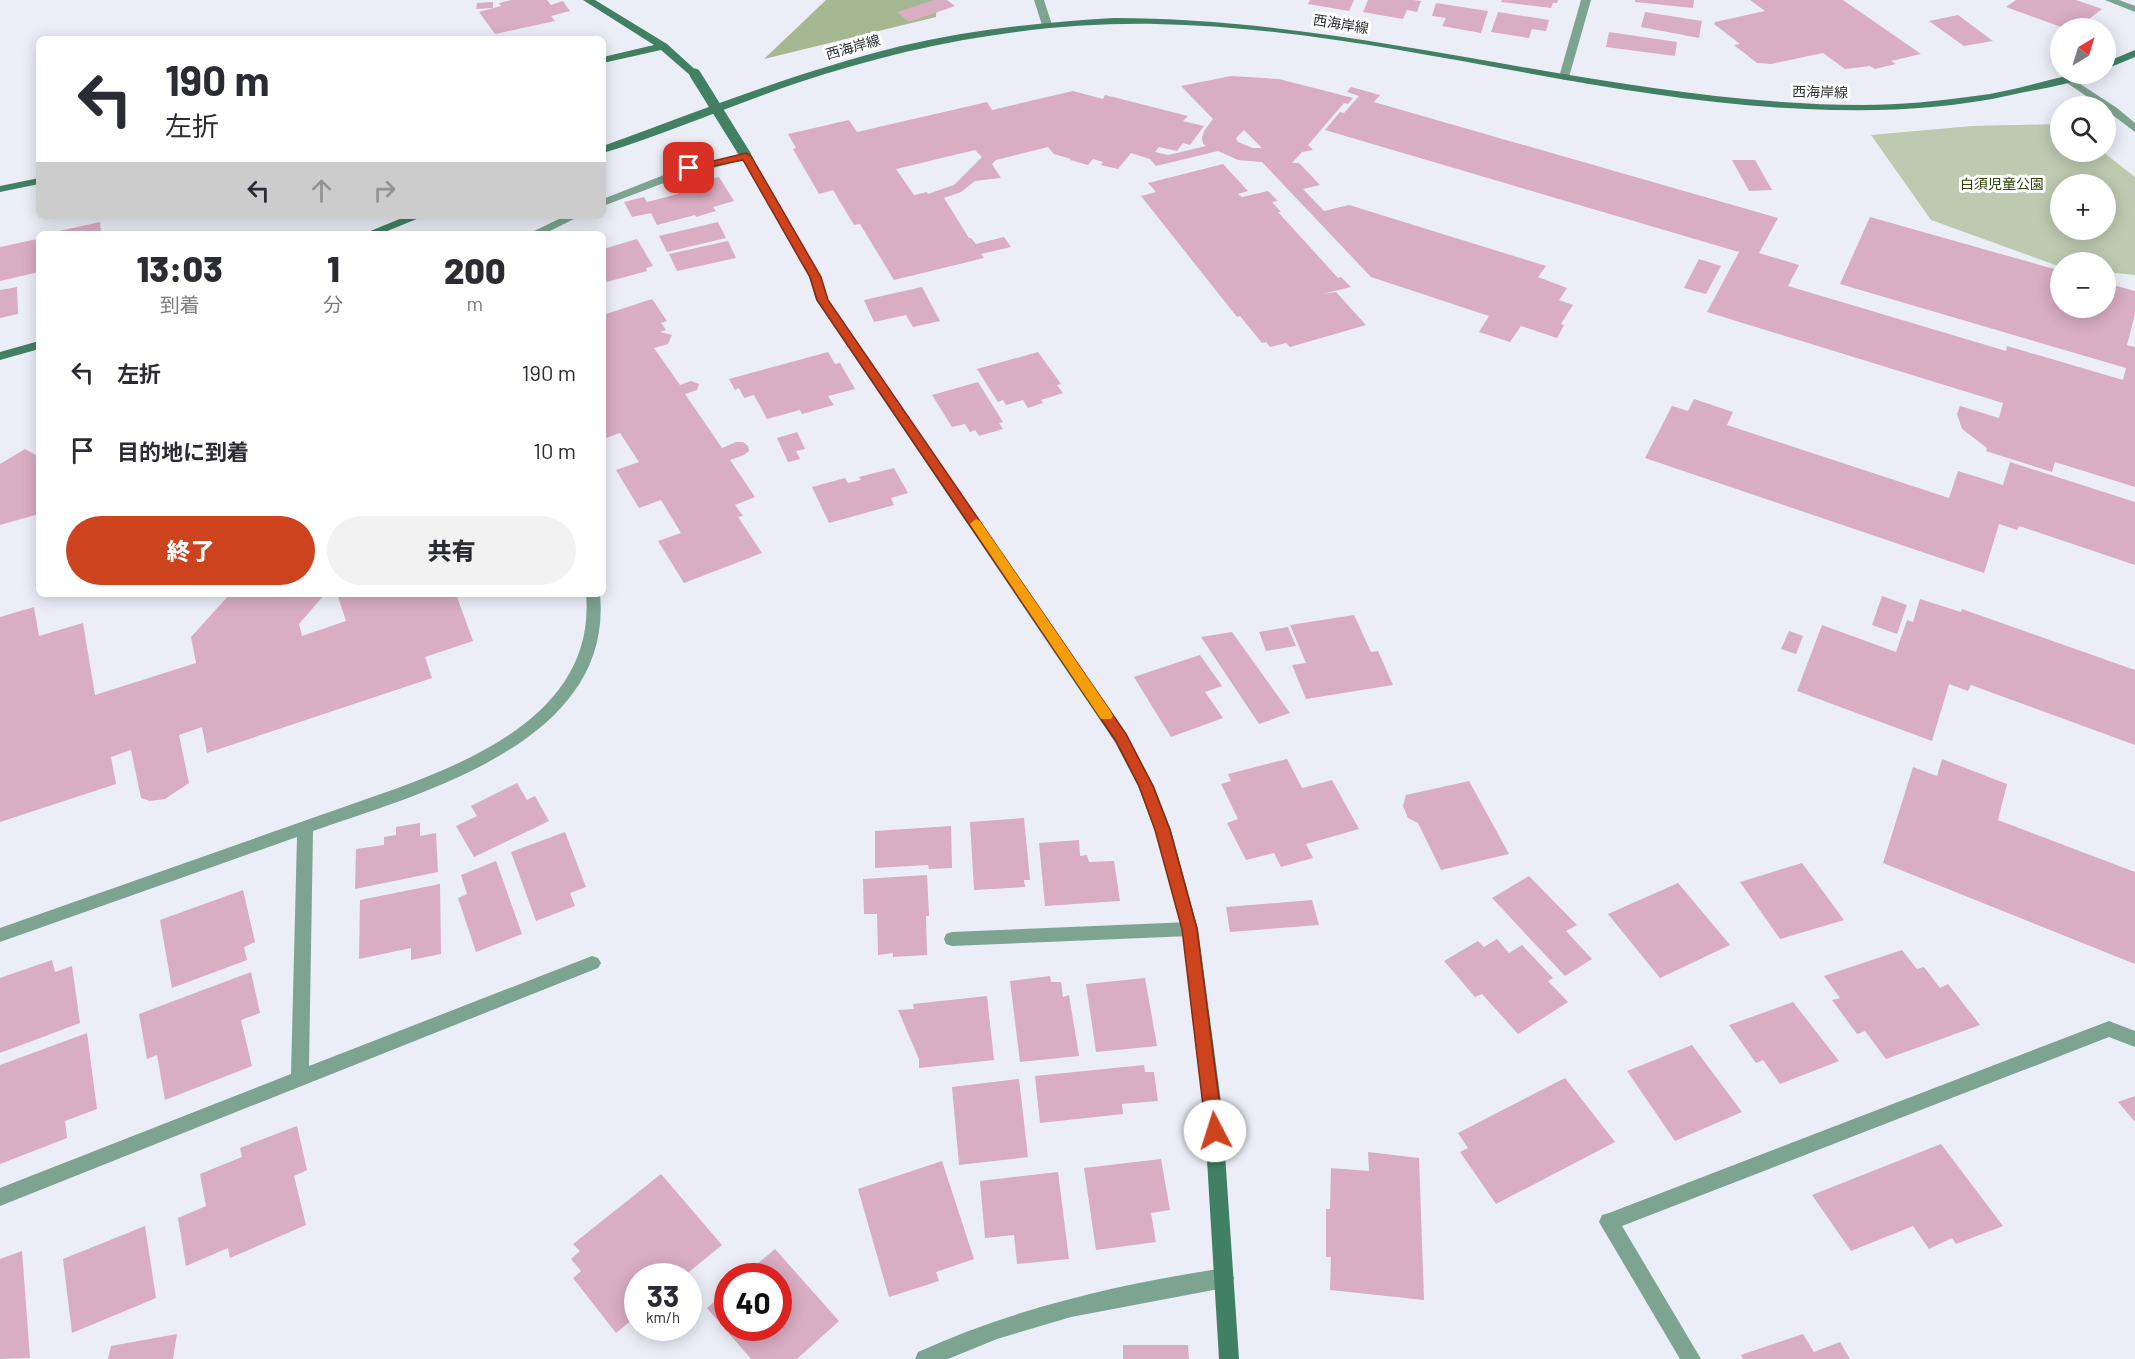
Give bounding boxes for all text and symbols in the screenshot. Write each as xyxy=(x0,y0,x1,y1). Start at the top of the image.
street label: 西海岸線 xyxy=(1312,11,1370,36)
north arrow xyxy=(2050,18,2116,84)
map controls xyxy=(2050,18,2116,318)
street label: 西海岸線 xyxy=(824,31,882,62)
text: 190 m xyxy=(165,54,270,104)
icon: left xyxy=(66,60,144,138)
street label: 西海岸線 xyxy=(1792,83,1848,100)
button: search xyxy=(2050,96,2116,162)
text: 左折 xyxy=(165,109,219,141)
pin xyxy=(663,142,714,193)
icon: arrive xyxy=(672,151,705,184)
icon: left xyxy=(242,174,275,207)
icon: ahead xyxy=(305,174,338,207)
icon: right xyxy=(368,174,401,207)
button: + xyxy=(2050,174,2116,240)
park label: 白須児童公園 xyxy=(1960,175,2044,192)
text: 13:03 xyxy=(137,246,223,289)
text: 1 xyxy=(327,246,340,289)
text: 200 xyxy=(444,248,505,291)
button: − xyxy=(2050,252,2116,318)
text: m xyxy=(466,291,483,315)
text: 到着 xyxy=(160,292,200,316)
text: 分 xyxy=(323,292,343,316)
icon: left xyxy=(66,356,99,389)
text: 190 m xyxy=(522,359,576,385)
text: 左折 xyxy=(117,360,161,386)
icon: arrive xyxy=(66,434,99,467)
text: 10 m xyxy=(533,437,576,463)
text: 目的地に到着 xyxy=(117,438,249,464)
button: 終了 xyxy=(66,516,315,585)
button: 共有 xyxy=(327,516,576,585)
position arrow xyxy=(1183,1099,1247,1163)
speed limit sign: 40 xyxy=(714,1263,792,1341)
text: 33 xyxy=(647,1277,679,1313)
text: km/h xyxy=(646,1308,680,1326)

